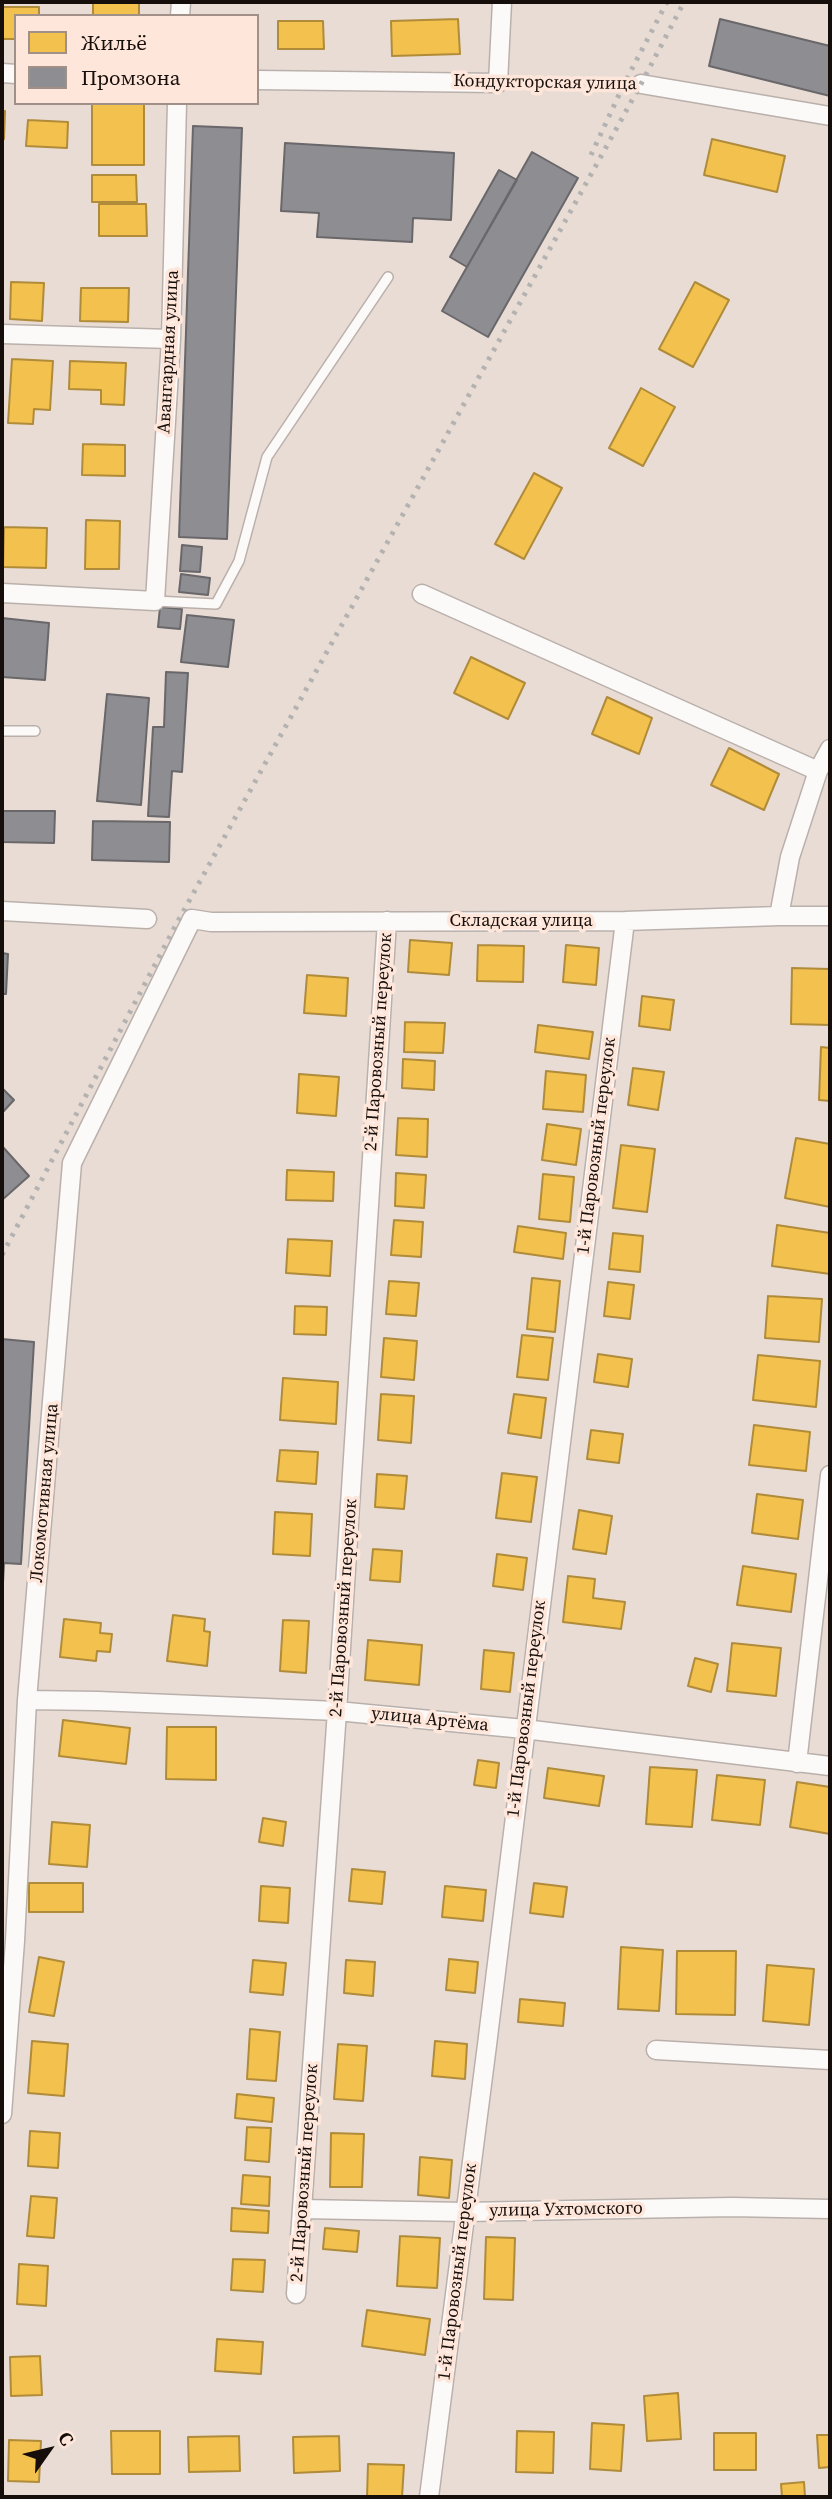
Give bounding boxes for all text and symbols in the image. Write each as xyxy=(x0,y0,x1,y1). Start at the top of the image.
legend xyxy=(14,14,259,105)
text: Жильё xyxy=(81,28,147,57)
text: Промзона xyxy=(81,63,181,92)
street label: Кондукторская улица xyxy=(453,71,637,95)
street label: Авангардная улица xyxy=(154,270,184,434)
street label: Складская улица xyxy=(449,910,593,932)
street label: 2-й Паровозный переулок xyxy=(361,932,397,1152)
street label: 1-й Паровозный переулок xyxy=(573,1036,621,1256)
street label: Локомотивная улица xyxy=(26,1402,64,1584)
street label: 2-й Паровозный переулок xyxy=(326,1498,362,1718)
street label: 1-й Паровозный переулок xyxy=(503,1599,551,1819)
street label: улица Артёма xyxy=(370,1703,490,1737)
street label: 2-й Паровозный переулок xyxy=(287,2063,323,2283)
street label: 1-й Паровозный переулок xyxy=(434,2162,482,2382)
street label: улица Ухтомского xyxy=(489,2198,643,2222)
north arrow xyxy=(14,2415,84,2485)
text: С xyxy=(52,2426,80,2450)

